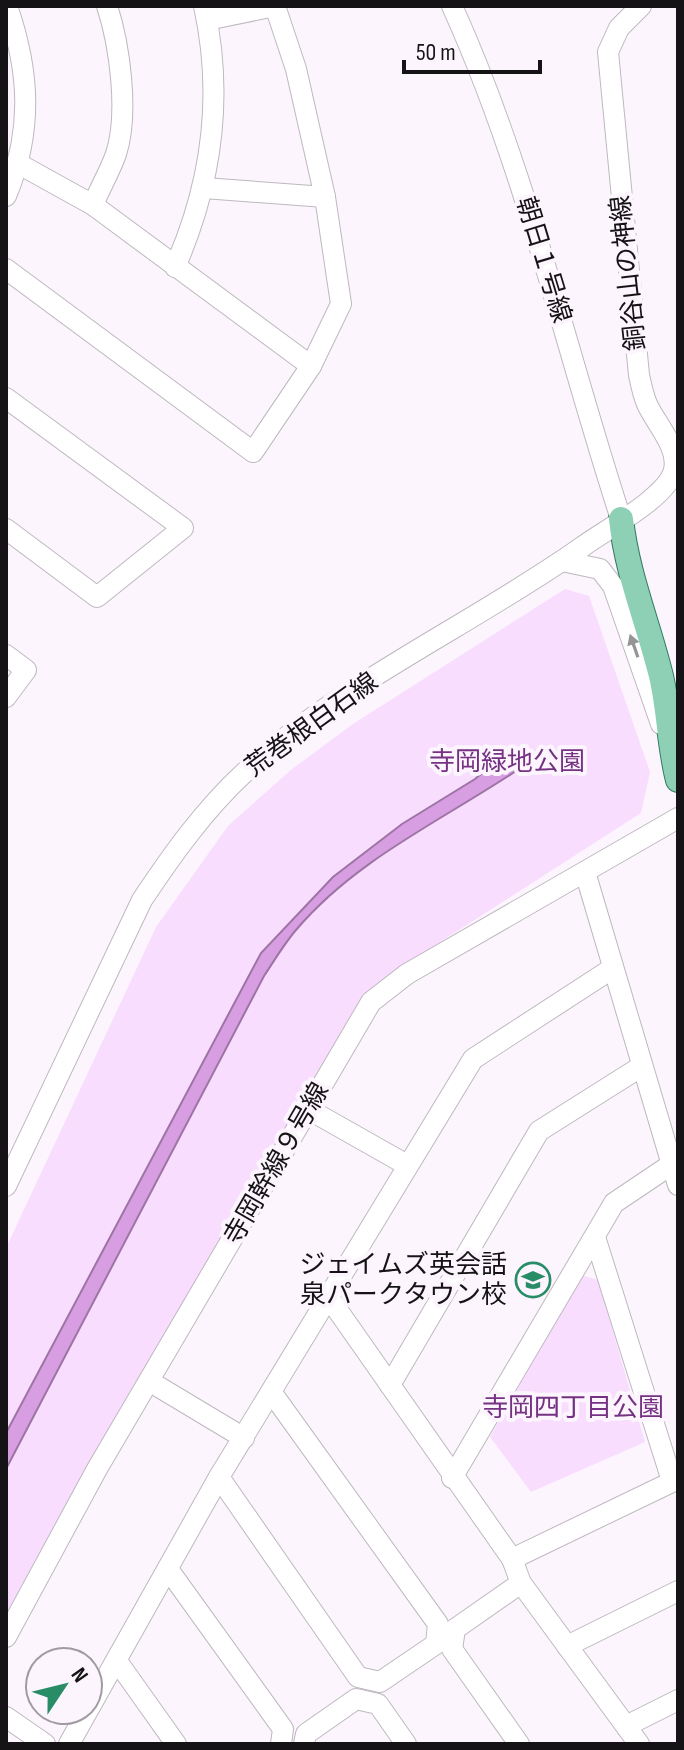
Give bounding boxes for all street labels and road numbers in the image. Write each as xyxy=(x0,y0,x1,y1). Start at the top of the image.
street label: 朝日１号線 xyxy=(509,193,577,327)
street label: 銅谷山の神線 xyxy=(605,194,653,352)
street label: 荒巻根白石線 xyxy=(240,667,384,783)
street label: 寺岡幹線９号線 xyxy=(218,1077,336,1251)

